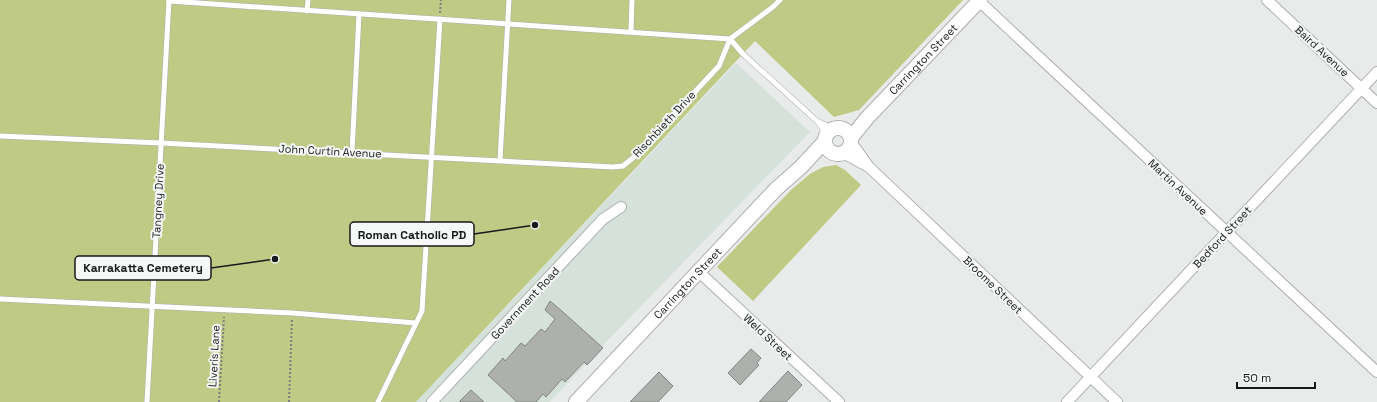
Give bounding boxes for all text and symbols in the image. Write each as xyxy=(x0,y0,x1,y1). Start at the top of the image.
street label: Carrington Street xyxy=(886,21,961,98)
street label: Baird Avenue xyxy=(1292,22,1352,80)
street label: Rischbieth Drive xyxy=(630,88,698,160)
street label: John Curtin Avenue xyxy=(278,141,382,161)
street label: Martin Avenue xyxy=(1145,156,1211,218)
street label: Tangney Drive xyxy=(149,163,167,239)
street label: Bedford Street xyxy=(1190,203,1254,271)
callout: Roman Catholic PD xyxy=(350,222,474,246)
text: Roman Catholic PD xyxy=(358,227,466,243)
street label: Carrington Street xyxy=(651,244,725,322)
street label: Broome Street xyxy=(960,253,1026,317)
callout: Karrakatta Cemetery xyxy=(75,256,211,280)
text: Karrakatta Cemetery xyxy=(83,260,203,276)
street label: Government Road xyxy=(488,264,562,342)
street label: Weld Street xyxy=(740,311,796,363)
street label: Liveris Lane xyxy=(205,325,223,387)
scale bar xyxy=(1237,364,1315,390)
text: 50 m xyxy=(1243,370,1271,386)

